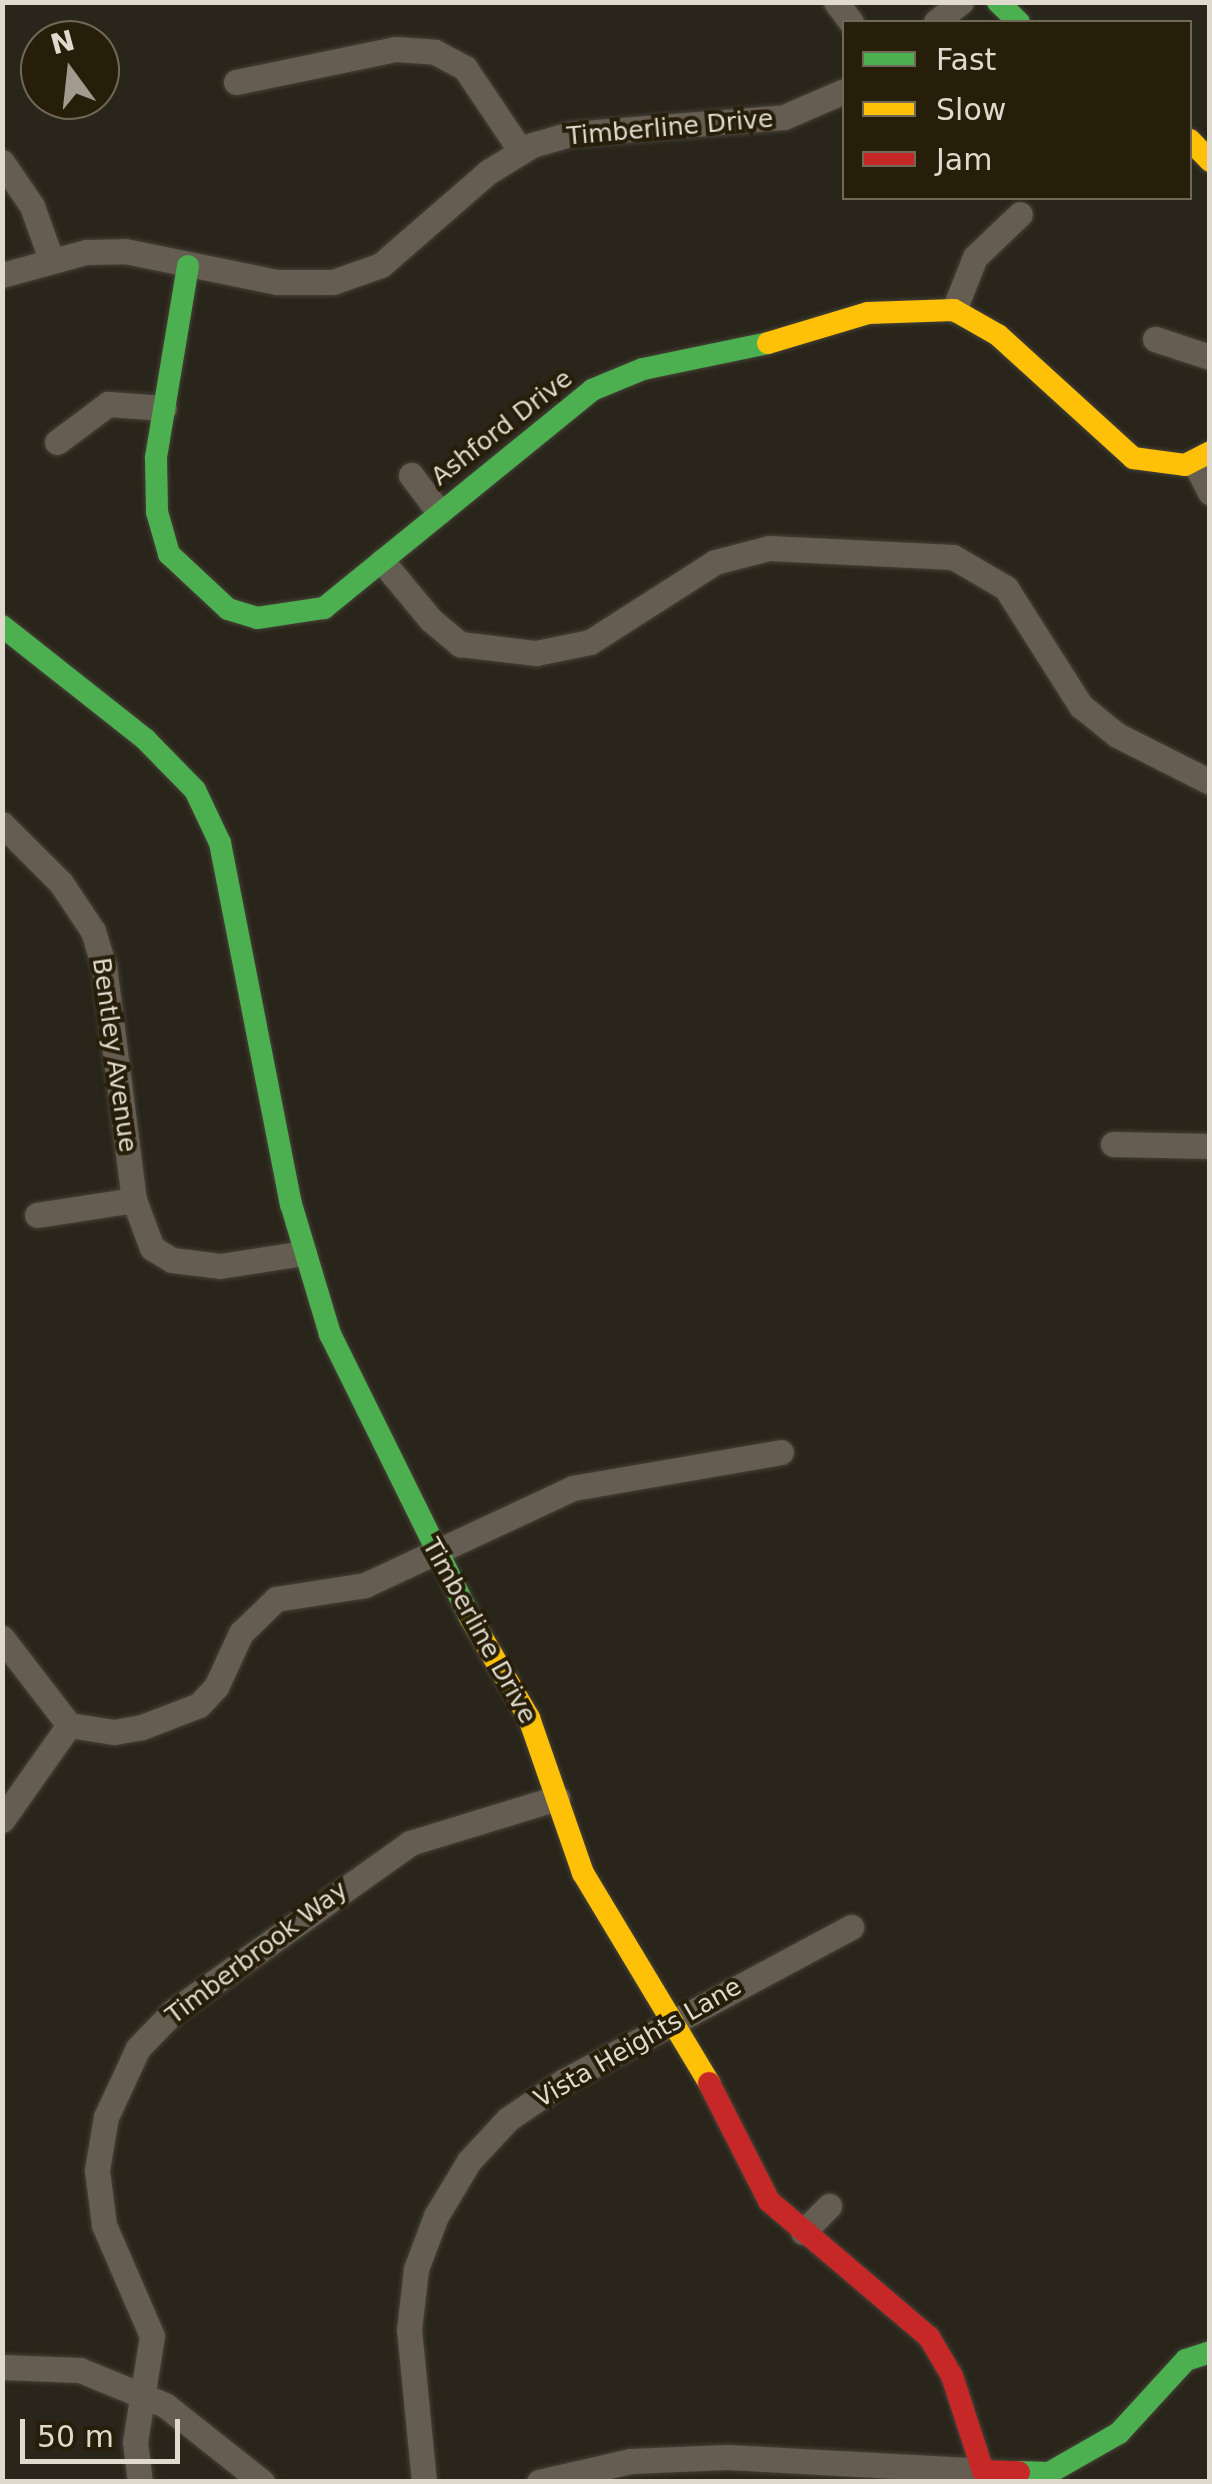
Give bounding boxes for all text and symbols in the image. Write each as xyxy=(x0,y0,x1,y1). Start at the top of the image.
north arrow xyxy=(20,20,120,120)
legend xyxy=(842,20,1192,200)
text: N xyxy=(47,24,78,61)
text: Fast xyxy=(936,42,996,77)
text: Slow xyxy=(936,92,1006,127)
street label: Timberline Drive xyxy=(566,104,774,152)
text: Jam xyxy=(936,142,992,177)
street label: Ashford Drive xyxy=(426,364,578,492)
street label: Bentley Avenue xyxy=(85,956,143,1154)
street label: Timberline Drive xyxy=(416,1533,542,1729)
street label: Timberbrook Way xyxy=(160,1875,354,2031)
street label: Vista Heights Lane xyxy=(529,1972,747,2114)
scale bar xyxy=(25,2399,185,2461)
text: 50 m xyxy=(37,2419,114,2454)

